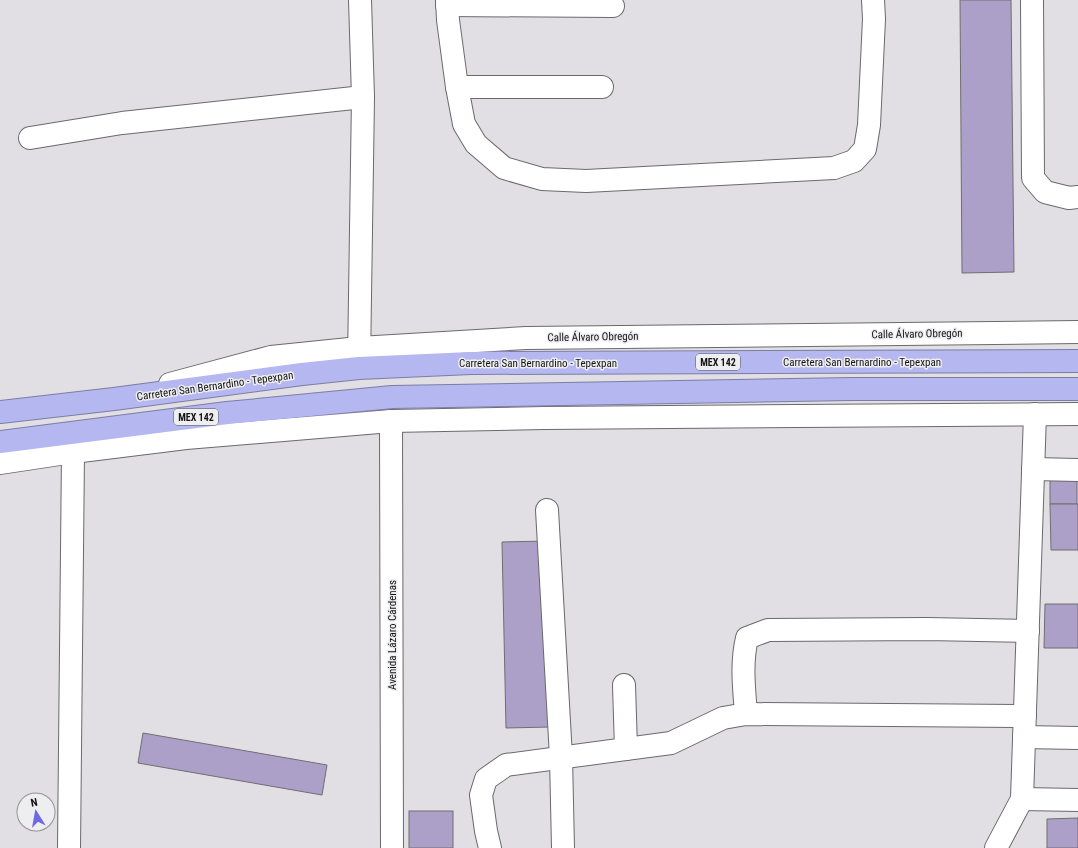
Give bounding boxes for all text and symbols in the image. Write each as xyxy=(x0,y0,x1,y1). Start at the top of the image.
street label: Calle Álvaro Obregón xyxy=(871,327,963,341)
street label: Calle Álvaro Obregón xyxy=(547,330,639,344)
road number: MEX 142 xyxy=(696,354,740,370)
street label: Carretera San Bernardino - Tepexpan xyxy=(783,356,941,369)
street label: Carretera San Bernardino - Tepexpan xyxy=(459,357,617,370)
street label: Carretera San Bernardino - Tepexpan xyxy=(136,369,294,403)
road number: MEX 142 xyxy=(174,409,218,425)
street label: Avenida Lázaro Cárdenas xyxy=(386,580,399,690)
north arrow xyxy=(16,792,56,832)
text: N xyxy=(30,796,39,810)

